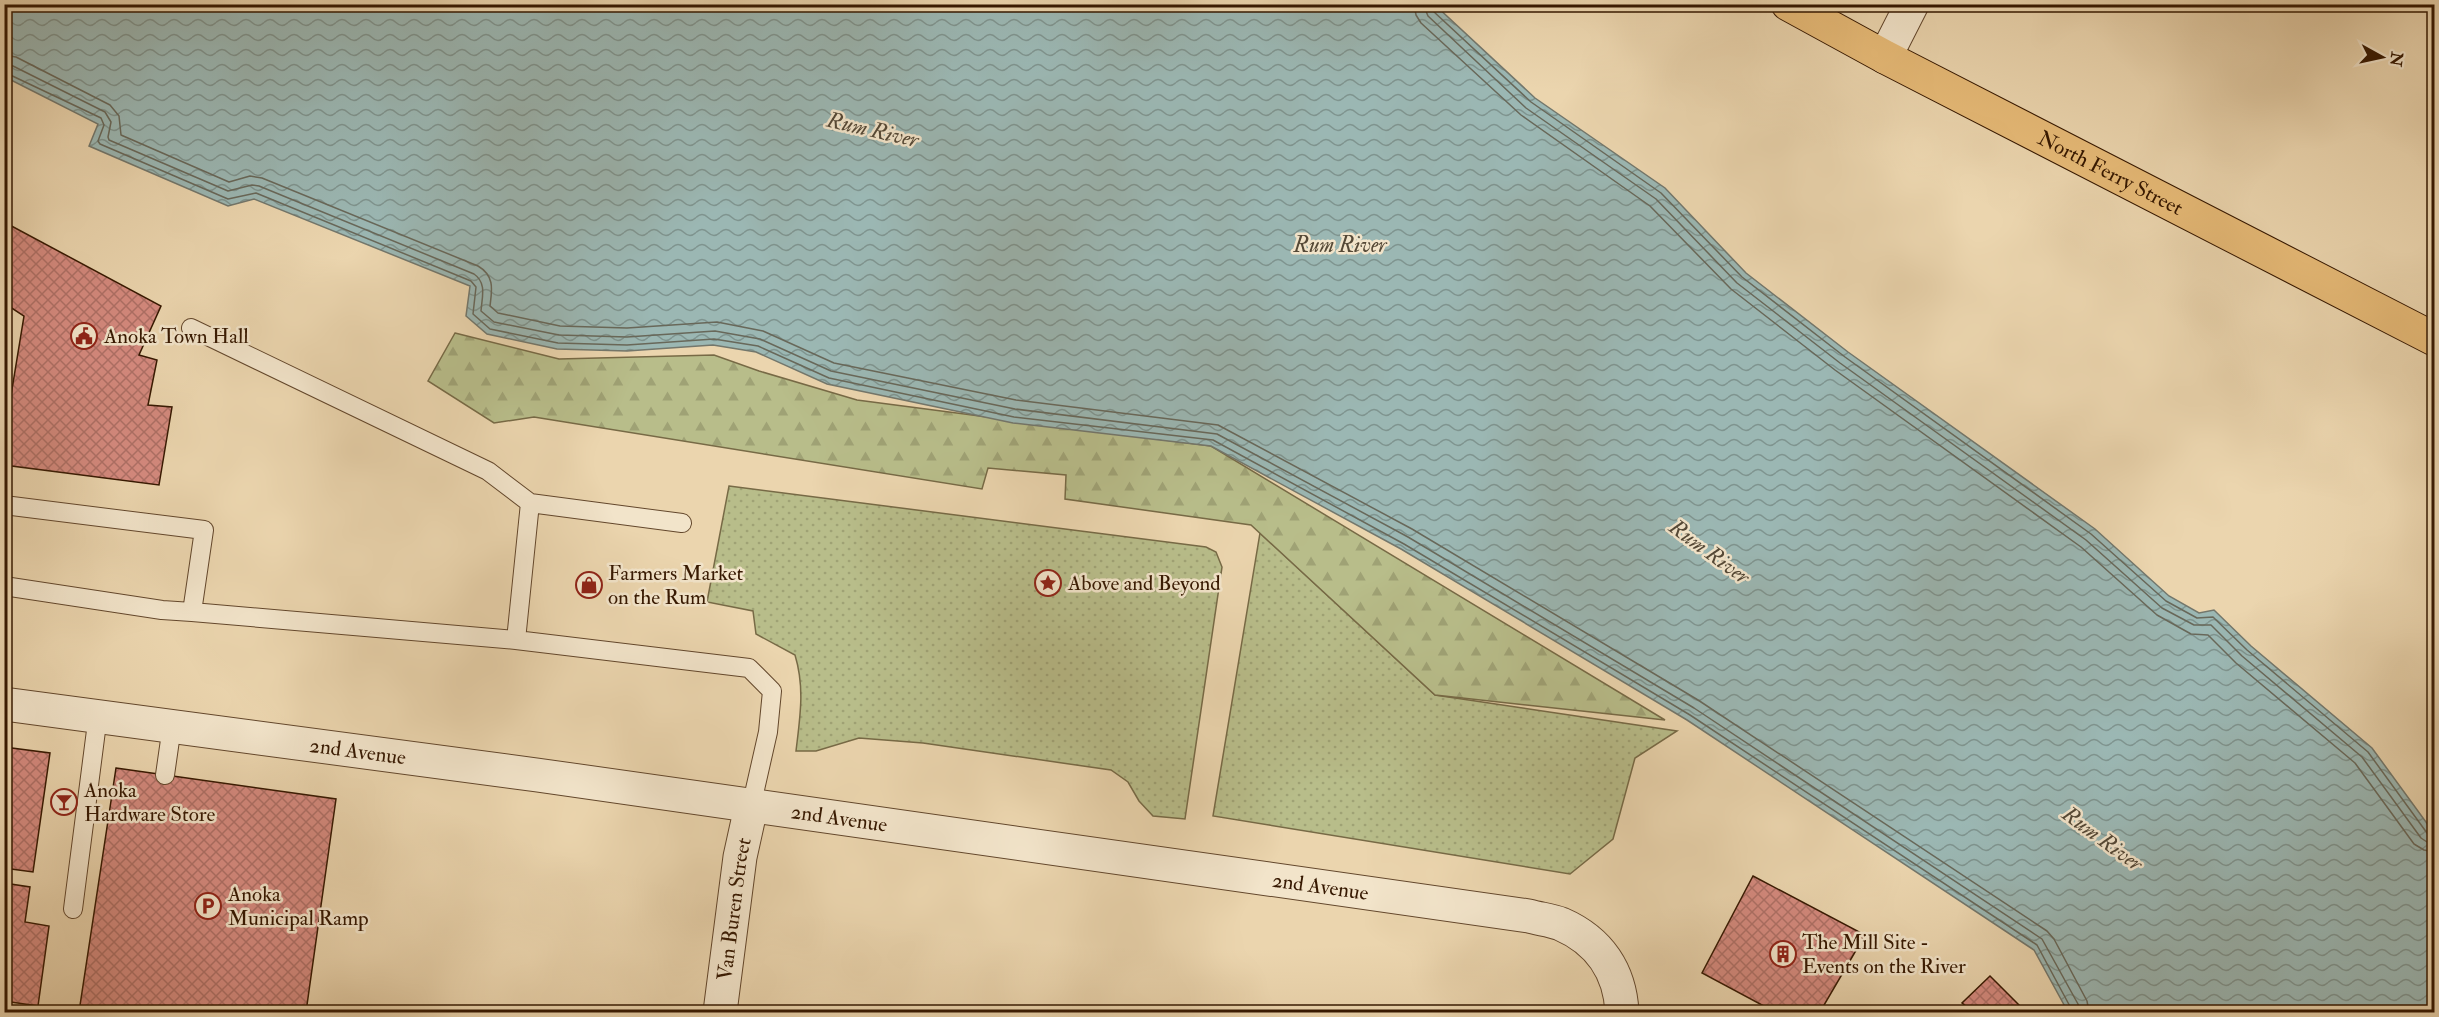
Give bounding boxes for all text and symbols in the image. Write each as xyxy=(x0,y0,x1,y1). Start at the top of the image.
north arrow xyxy=(2352,27,2412,87)
text: N xyxy=(2385,49,2407,68)
water label: Rum River xyxy=(823,106,923,154)
street label: North Ferry Street xyxy=(2033,125,2188,222)
water label: Rum River xyxy=(1292,231,1388,259)
public building icon: Anoka Town Hall xyxy=(69,321,99,351)
place label: Anoka Town Hall xyxy=(103,323,249,350)
water label: Rum River xyxy=(1663,513,1757,592)
place label: Farmers Market on the Rum xyxy=(608,560,744,611)
place icon: Above and Beyond xyxy=(1033,568,1063,598)
shop icon: Farmers Market on the Rum xyxy=(574,570,604,600)
place label: Above and Beyond xyxy=(1067,570,1221,597)
street label: 2nd Avenue xyxy=(308,732,408,771)
place label: Anoka Hardware Store xyxy=(83,777,216,828)
bar icon: Anoka Hardware Store xyxy=(49,787,79,817)
street label: 2nd Avenue xyxy=(789,798,889,839)
water label: Rum River xyxy=(2056,800,2150,879)
street label: Van Buren Street xyxy=(711,835,758,982)
street label: 2nd Avenue xyxy=(1270,867,1370,907)
place label: Anoka Municipal Ramp xyxy=(227,881,369,932)
parking icon: Anoka Municipal Ramp xyxy=(193,891,223,921)
place label: The Mill Site - Events on the River xyxy=(1802,929,1966,980)
building icon: The Mill Site - Events on the River xyxy=(1768,939,1798,969)

